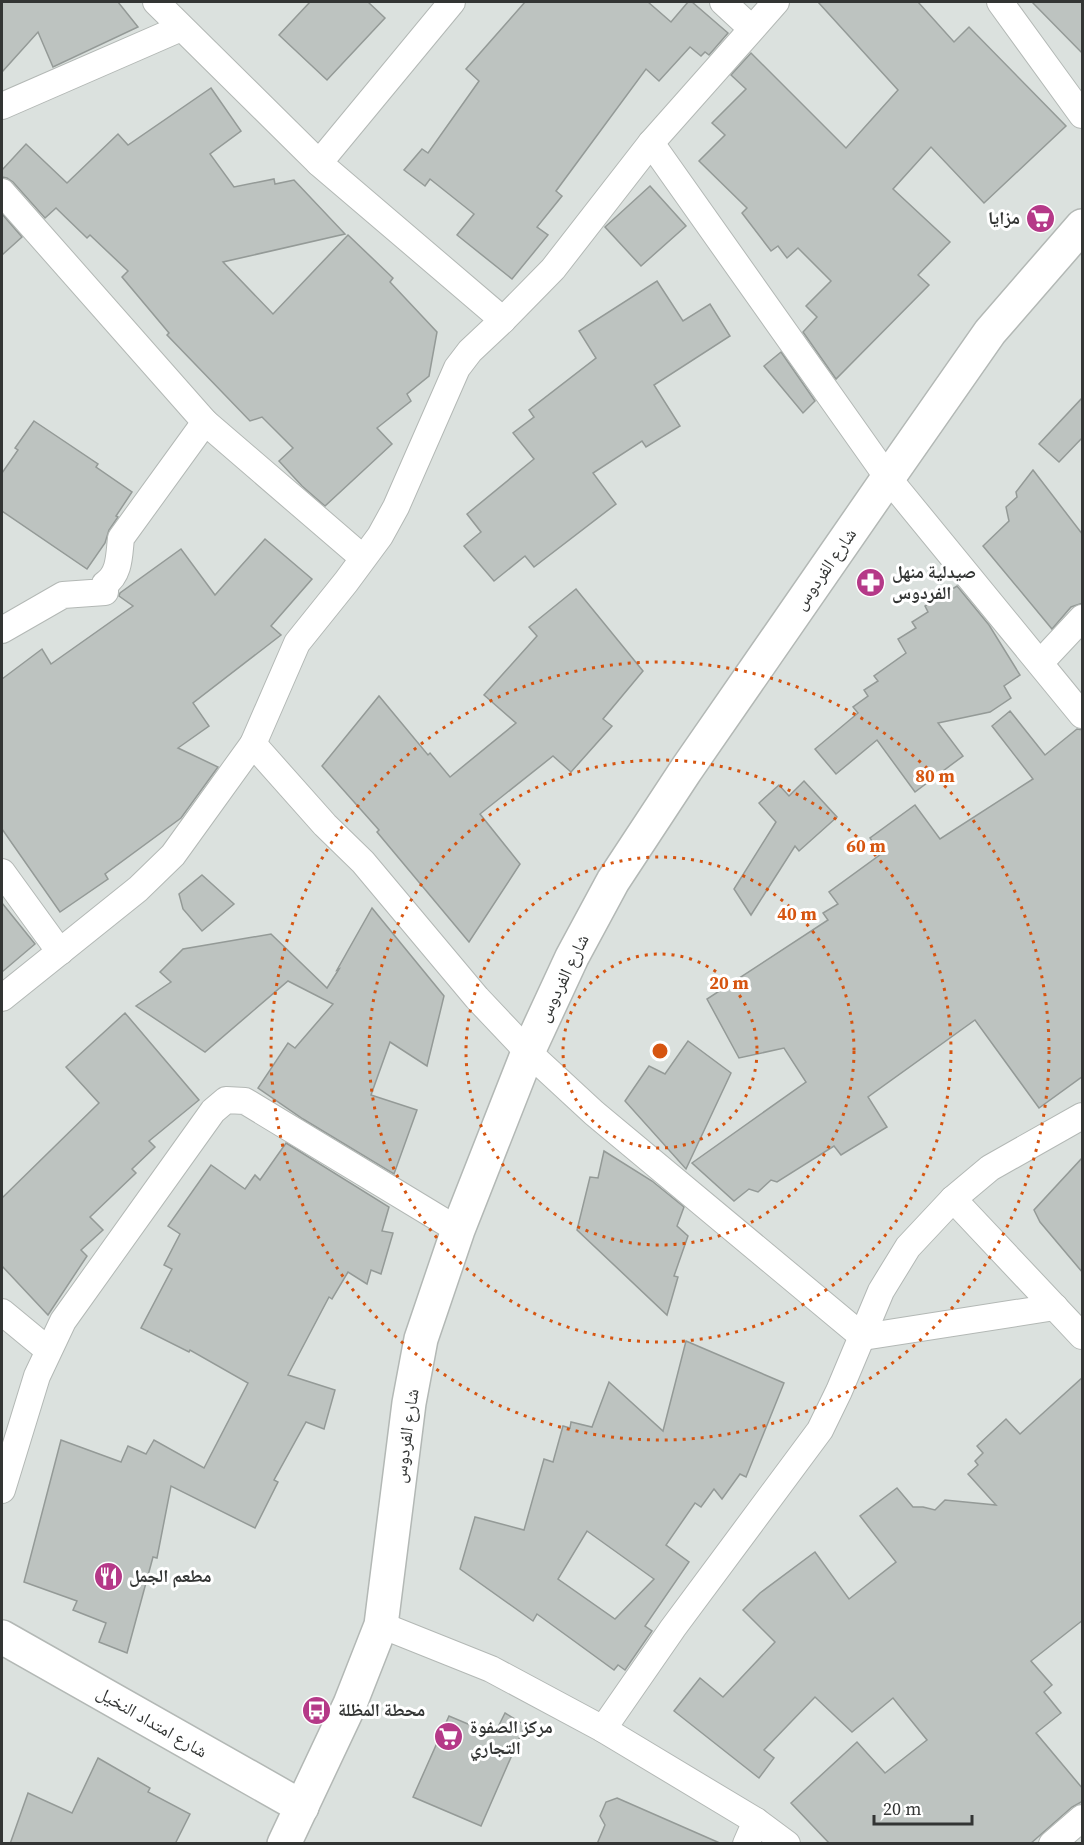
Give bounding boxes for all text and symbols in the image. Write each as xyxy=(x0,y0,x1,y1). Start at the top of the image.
supermarket icon: مزايا xyxy=(1025,202,1057,234)
place label: مزايا xyxy=(988,205,1020,230)
street label: شارع الفردوس xyxy=(787,523,862,615)
place label: صيدلية منهل الفردوس xyxy=(892,559,976,605)
pharmacy icon: صيدلية منهل الفردوس xyxy=(855,566,887,598)
text: 80 m xyxy=(915,763,955,788)
text: 60 m xyxy=(846,833,886,858)
text: 40 m xyxy=(777,901,817,926)
street label: شارع الفردوس xyxy=(531,930,595,1026)
text: 20 m xyxy=(709,970,749,995)
centre of rings xyxy=(650,1041,670,1061)
street label: شارع الفردوس xyxy=(387,1387,424,1485)
restaurant icon: مطعم الجمل xyxy=(92,1560,124,1592)
place label: مطعم الجمل xyxy=(129,1563,212,1588)
street label: شارع امتداد النخيل xyxy=(92,1680,212,1763)
bus stop icon: محطة المظلة xyxy=(301,1694,333,1726)
place label: محطة المظلة xyxy=(338,1697,425,1722)
place label: مركز الصفوة التجاري xyxy=(470,1714,553,1762)
supermarket icon: مركز الصفوة التجاري xyxy=(433,1721,465,1753)
scale bar xyxy=(874,1788,972,1826)
text: 20 m xyxy=(883,1796,921,1821)

